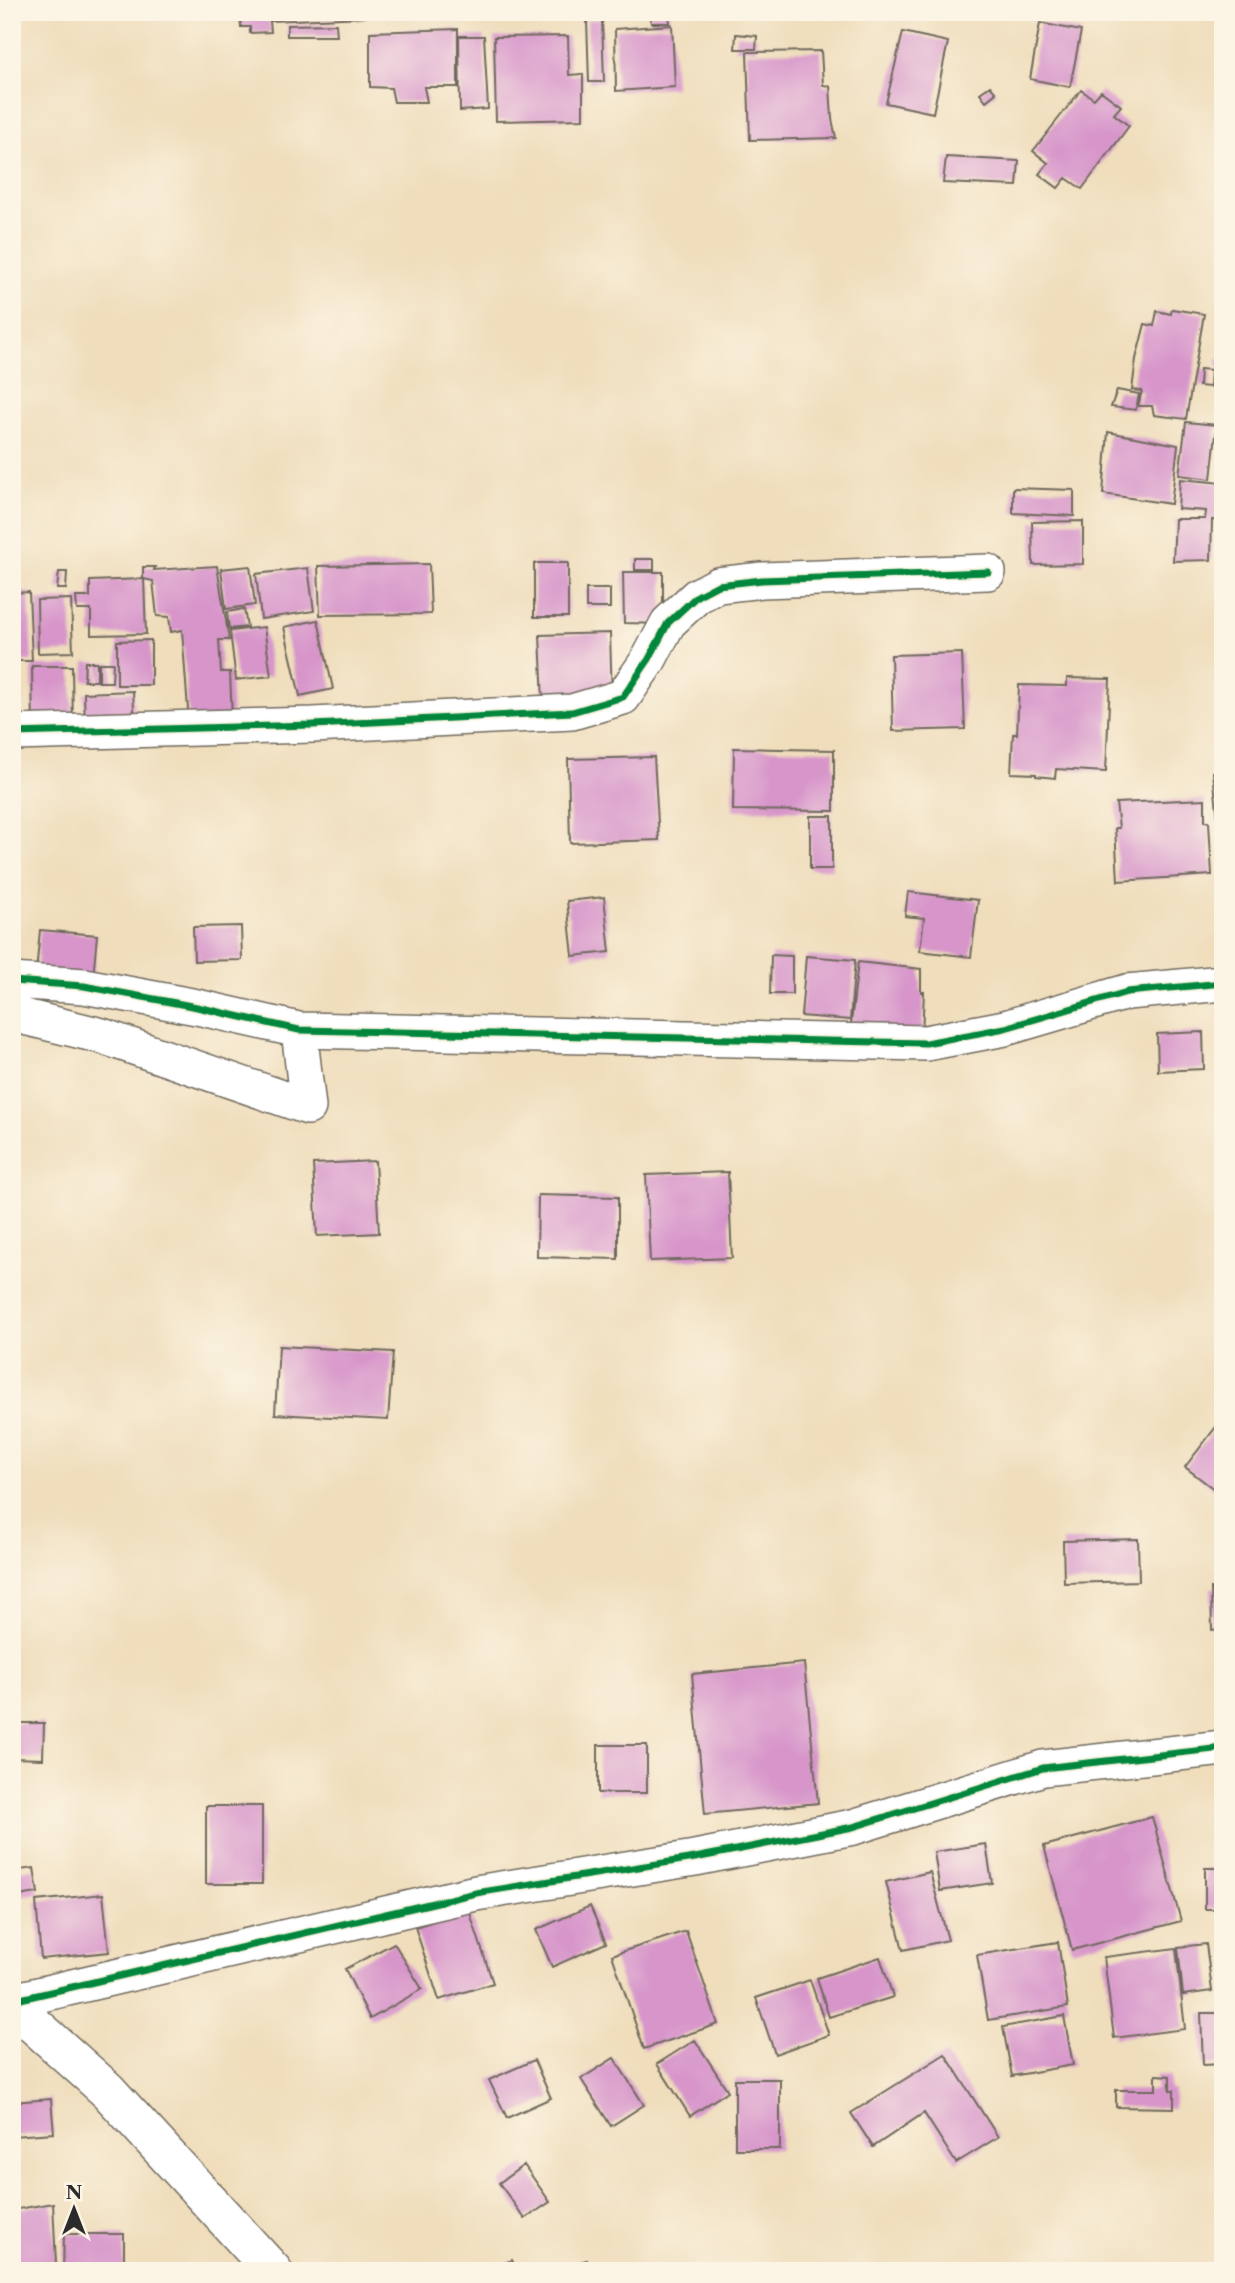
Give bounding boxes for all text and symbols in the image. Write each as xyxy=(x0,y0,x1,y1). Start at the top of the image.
north arrow xyxy=(38,2174,108,2244)
text: N xyxy=(66,2181,82,2204)

